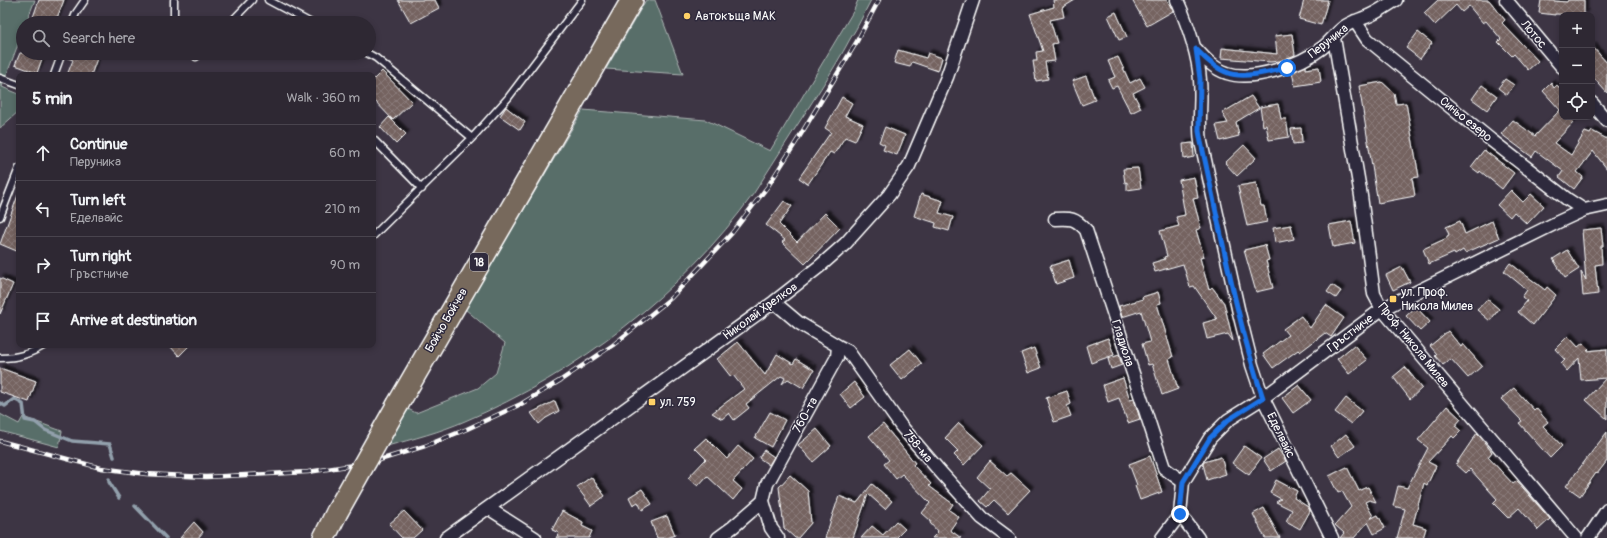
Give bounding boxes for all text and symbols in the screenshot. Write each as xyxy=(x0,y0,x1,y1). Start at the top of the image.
place label: Автокъща МАК xyxy=(695,9,776,24)
marker: Автокъща МАК xyxy=(682,11,692,21)
map controls xyxy=(1559,12,1595,120)
button: + xyxy=(1559,12,1595,48)
search box xyxy=(16,16,376,60)
street label: Лотос xyxy=(1517,16,1550,51)
street label: Перуника xyxy=(1305,21,1352,62)
icon: search xyxy=(30,27,52,49)
text: Search here xyxy=(62,29,135,48)
button: − xyxy=(1559,48,1595,84)
route start xyxy=(1278,59,1296,77)
button: locate xyxy=(1559,84,1595,120)
text: 5 min xyxy=(32,88,72,109)
text: Walk · 360 m xyxy=(286,90,360,106)
street label: Синьо езеро xyxy=(1436,94,1495,145)
text: Continue xyxy=(70,135,128,154)
icon: ahead xyxy=(32,142,54,164)
text: 60 m xyxy=(329,145,360,161)
text: Перуника xyxy=(70,154,121,170)
text: Turn left xyxy=(70,191,126,210)
icon: left xyxy=(32,198,54,220)
text: 210 m xyxy=(324,201,360,217)
text: Еделвайс xyxy=(70,210,123,226)
text: Turn right xyxy=(70,247,131,266)
road number: 18 xyxy=(470,253,488,271)
icon: right xyxy=(32,254,54,276)
text: 90 m xyxy=(330,257,360,273)
text: Гръстниче xyxy=(70,266,129,282)
street label: Николай Хрелков xyxy=(720,279,801,344)
street label: Бойчо Бойчев xyxy=(422,285,471,355)
place label: ул. Проф. Никола Милев xyxy=(1400,285,1473,314)
marker: ул. Проф. Никола Милев xyxy=(1388,294,1398,304)
street label: Проф. Никола Милев xyxy=(1375,300,1453,391)
icon: arrive xyxy=(32,310,54,332)
text: Arrive at destination xyxy=(70,311,197,330)
street label: Гръстниче xyxy=(1324,311,1376,356)
street label: Гладиола xyxy=(1108,318,1137,369)
place label: ул. 759 xyxy=(659,395,696,410)
street label: 760-та xyxy=(790,395,821,436)
marker: ул. 759 xyxy=(647,397,657,407)
street label: Еделвайс xyxy=(1263,410,1298,461)
street label: 758-ма xyxy=(900,427,936,466)
route end xyxy=(1171,505,1189,523)

